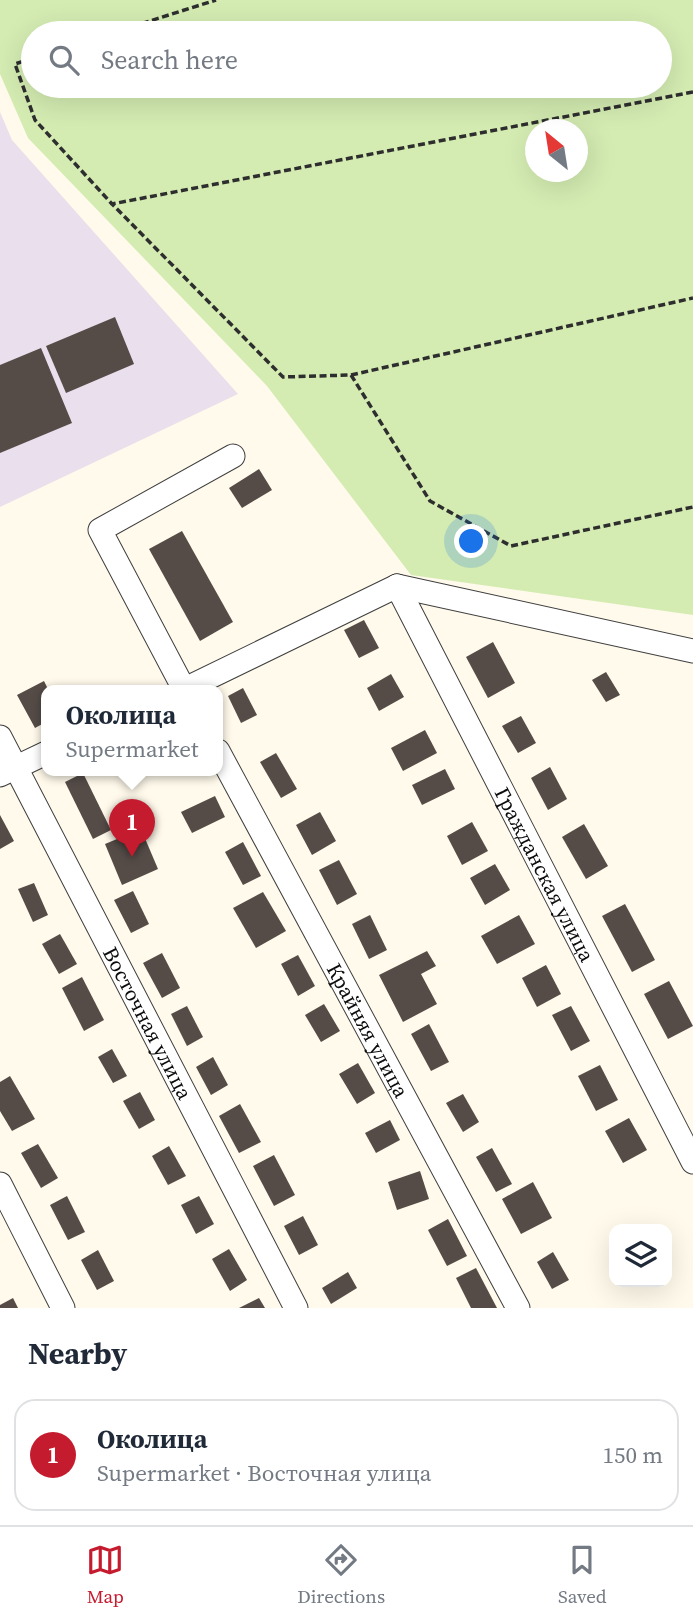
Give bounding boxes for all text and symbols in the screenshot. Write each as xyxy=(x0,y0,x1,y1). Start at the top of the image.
search box xyxy=(21,21,672,98)
icon: search xyxy=(45,41,83,79)
text: Search here xyxy=(101,42,238,78)
north arrow xyxy=(525,119,588,182)
your location xyxy=(454,524,488,558)
popup xyxy=(41,685,223,776)
text: Околица xyxy=(66,697,176,733)
text: Supermarket xyxy=(66,733,198,765)
street label: Гражданская улица xyxy=(488,782,602,967)
pin: 1 xyxy=(109,799,155,857)
street label: Восточная улица xyxy=(97,941,200,1105)
street label: Крайняя улица xyxy=(320,958,417,1103)
map controls xyxy=(609,1224,672,1287)
button: layers xyxy=(609,1224,672,1287)
text: Nearby xyxy=(28,1333,127,1374)
text: Околица xyxy=(97,1421,208,1457)
text: 1 xyxy=(47,1439,59,1471)
text: 150 m xyxy=(602,1439,663,1471)
text: Supermarket · Восточная улица xyxy=(97,1457,432,1489)
tab: Map xyxy=(86,1541,124,1609)
tab: Directions xyxy=(297,1541,385,1609)
tab: Saved xyxy=(558,1541,607,1609)

